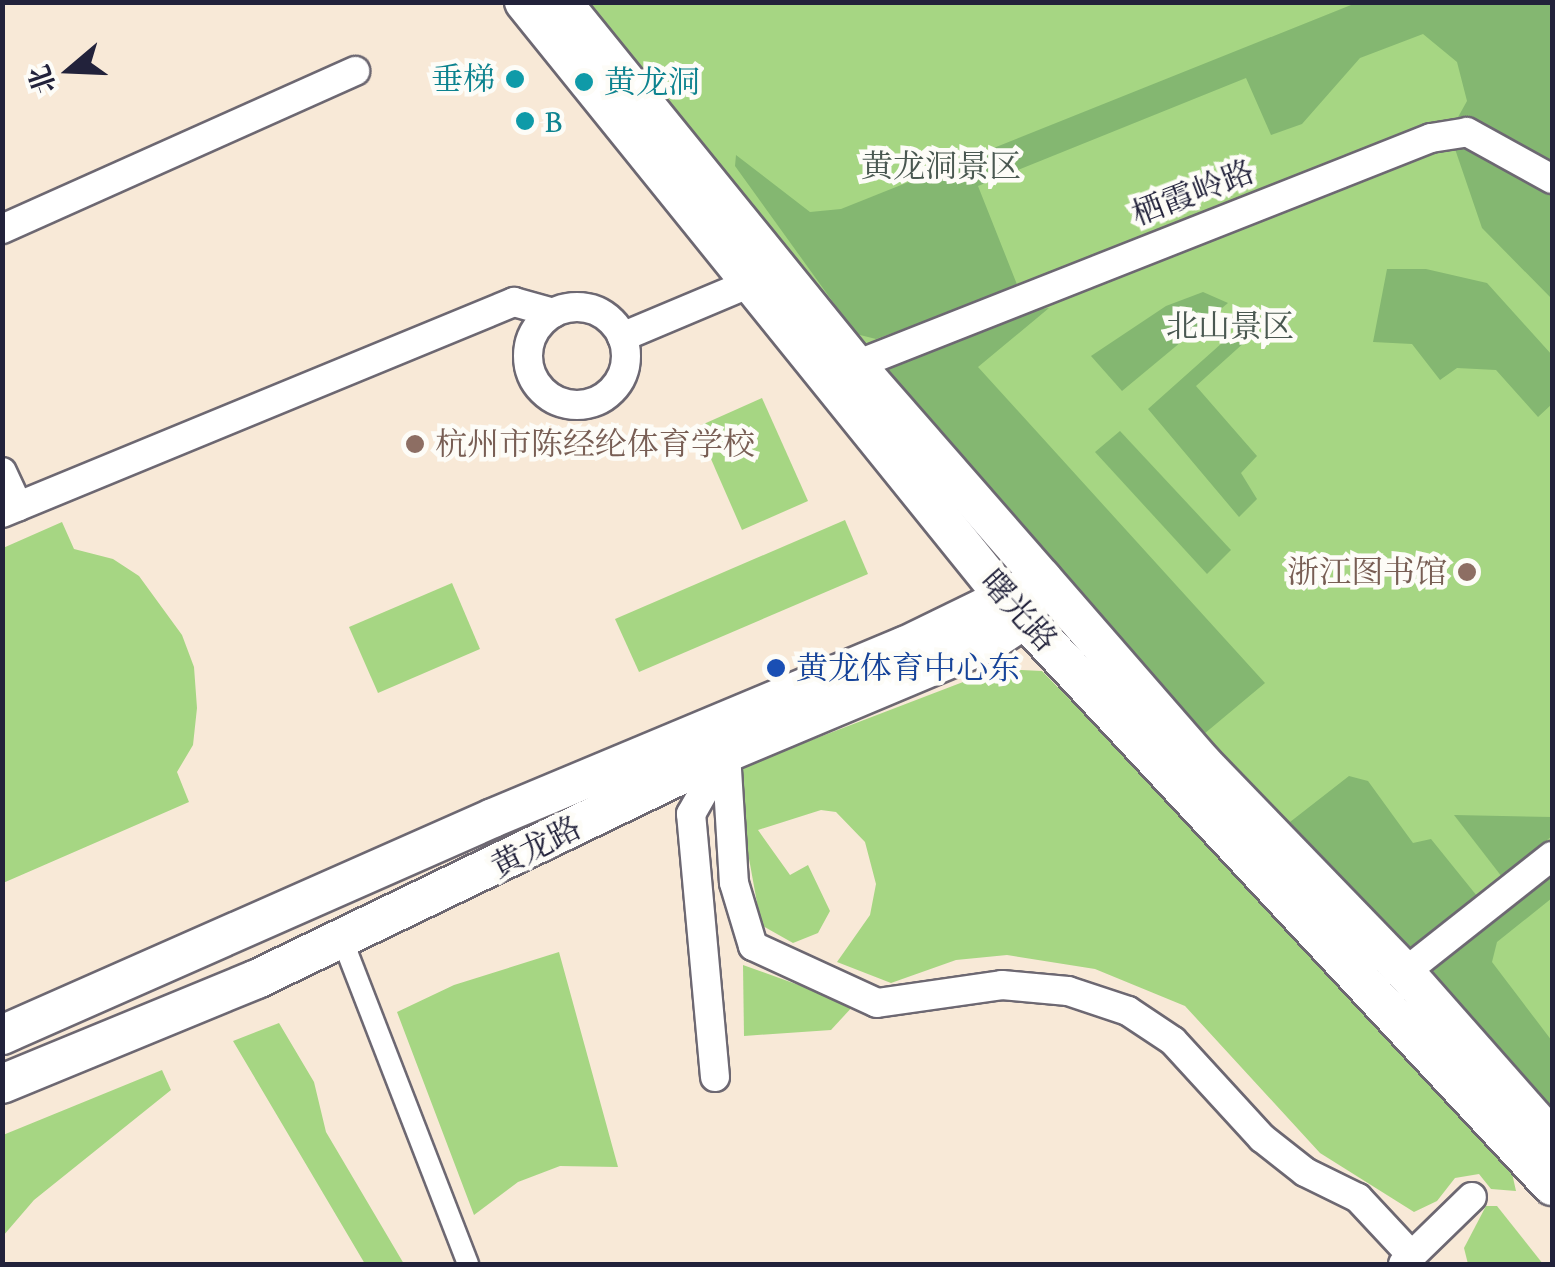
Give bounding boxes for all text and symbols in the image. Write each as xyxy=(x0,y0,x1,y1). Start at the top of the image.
north arrow xyxy=(20,20,120,120)
text: 北 xyxy=(17,60,65,100)
place label: 垂梯 xyxy=(431,60,495,98)
place label: 黄龙洞 xyxy=(604,63,700,101)
marker: 垂梯 xyxy=(504,68,526,90)
marker: 黄龙洞 xyxy=(573,71,595,93)
place label: B xyxy=(545,102,563,140)
marker: B xyxy=(514,110,536,132)
park label: 黄龙洞景区 xyxy=(861,147,1021,185)
street label: 栖霞岭路 xyxy=(1126,152,1260,234)
park label: 北山景区 xyxy=(1166,307,1294,345)
place label: 杭州市陈经纶体育学校 xyxy=(435,425,755,463)
marker: 杭州市陈经纶体育学校 xyxy=(404,433,426,455)
place label: 浙江图书馆 xyxy=(1287,553,1447,591)
marker: 浙江图书馆 xyxy=(1456,561,1478,583)
street label: 曙光路 xyxy=(973,562,1065,660)
place label: 黄龙体育中心东 xyxy=(796,649,1020,687)
marker: 黄龙体育中心东 xyxy=(765,657,787,679)
street label: 黄龙路 xyxy=(485,808,587,886)

